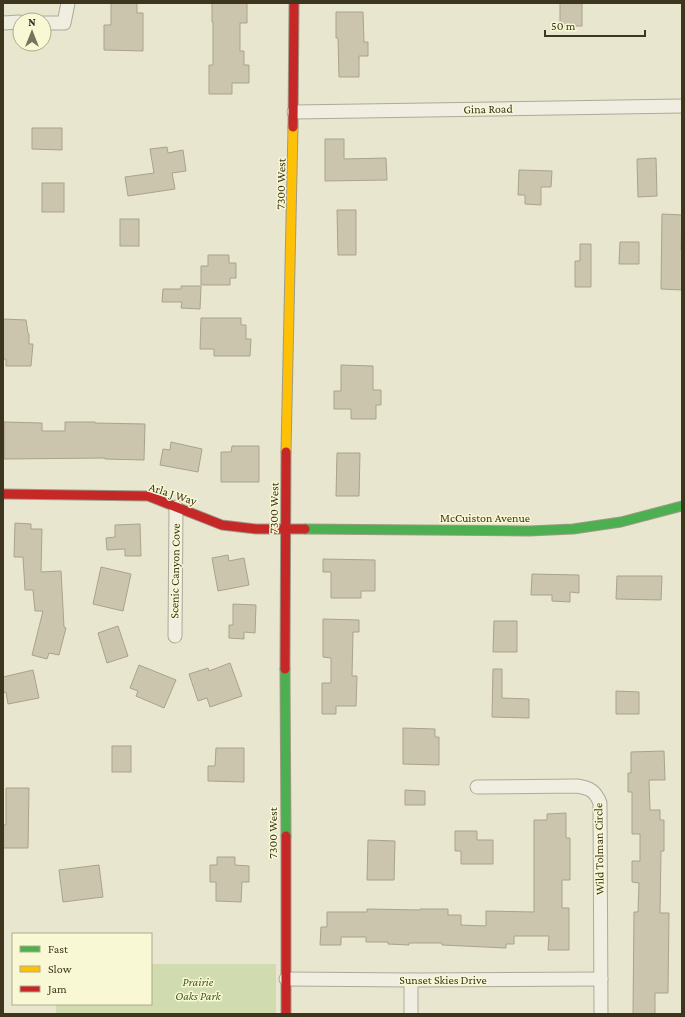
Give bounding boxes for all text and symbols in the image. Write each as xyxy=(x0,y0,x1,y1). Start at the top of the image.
north arrow xyxy=(12,12,52,52)
scale bar xyxy=(545,12,645,38)
text: N xyxy=(28,16,36,28)
text: 50 m xyxy=(551,19,576,33)
street label: Gina Road xyxy=(463,102,513,116)
street label: 7300 West xyxy=(274,157,288,210)
street label: Arla J Way xyxy=(147,480,199,508)
street label: 7300 West xyxy=(267,481,281,534)
street label: McCuiston Avenue xyxy=(440,511,530,525)
street label: Scenic Canyon Cove xyxy=(167,523,183,619)
street label: Wild Tolman Circle xyxy=(591,803,607,895)
street label: 7300 West xyxy=(266,806,280,859)
legend xyxy=(12,933,152,1005)
text: Fast xyxy=(48,942,69,956)
text: Slow xyxy=(48,962,72,976)
street label: Sunset Skies Drive xyxy=(399,973,487,987)
park label: Prairie Oaks Park xyxy=(175,975,222,1003)
text: Jam xyxy=(47,982,67,996)

